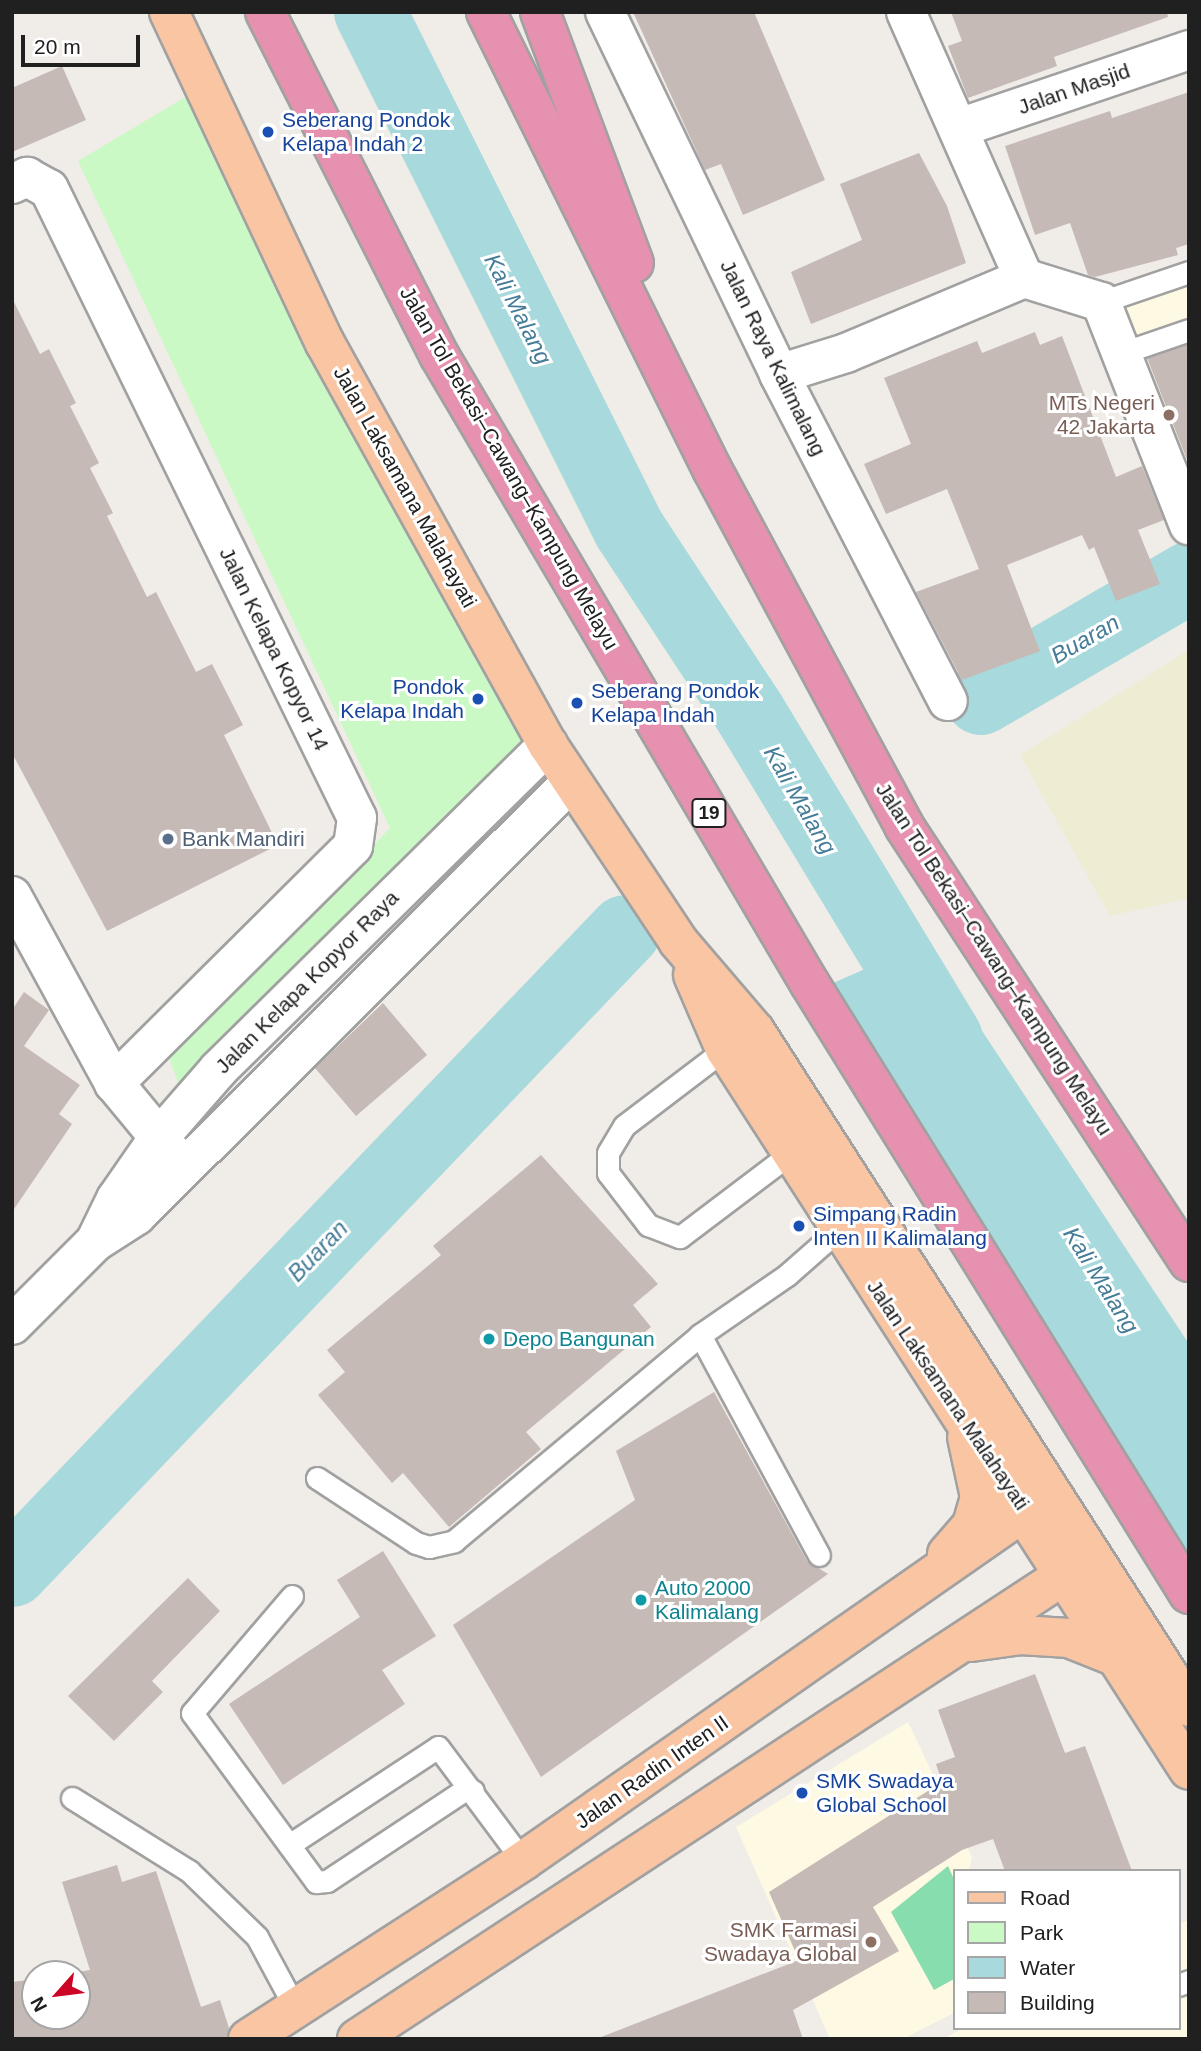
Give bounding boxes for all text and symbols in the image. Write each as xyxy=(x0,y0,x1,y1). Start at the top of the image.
scale bar xyxy=(24,21,144,65)
text: 20 m xyxy=(34,35,81,58)
street label: Jalan Masjid xyxy=(1015,58,1133,120)
place label: Seberang Pondok Kelapa Indah 2 xyxy=(282,107,450,157)
marker: Seberang Pondok Kelapa Indah 2 xyxy=(260,124,276,140)
water label: Kali Malang xyxy=(478,249,558,369)
street label: Jalan Raya Kalimalang xyxy=(715,256,831,460)
street label: Jalan Tol Bekasi–Cawang–Kampung Melayu xyxy=(394,282,624,654)
street label: Jalan Laksamana Malahayati xyxy=(328,362,482,612)
place label: MTs Negeri 42 Jakarta xyxy=(1049,390,1155,440)
marker: MTs Negeri 42 Jakarta xyxy=(1161,407,1177,423)
street label: Jalan Kelapa Kopyor 14 xyxy=(214,543,334,755)
water label: Buaran xyxy=(1046,609,1124,669)
place label: Pondok Kelapa Indah xyxy=(340,674,464,724)
place label: Seberang Pondok Kelapa Indah xyxy=(591,678,759,728)
marker: Pondok Kelapa Indah xyxy=(470,691,486,707)
marker: Seberang Pondok Kelapa Indah xyxy=(569,695,585,711)
water label: Kali Malang xyxy=(758,741,842,859)
street label: Jalan Tol Bekasi–Cawang–Kampung Melayu xyxy=(870,778,1118,1140)
road number: 19 xyxy=(690,798,728,828)
place label: Bank Mandiri xyxy=(182,826,305,852)
marker: Bank Mandiri xyxy=(160,831,176,847)
street label: Jalan Kelapa Kopyor Raya xyxy=(210,885,404,1079)
place label: Simpang Radin Inten II Kalimalang xyxy=(813,1201,987,1251)
water label: Buaran xyxy=(282,1215,354,1287)
marker: Simpang Radin Inten II Kalimalang xyxy=(791,1218,807,1234)
water label: Kali Malang xyxy=(1057,1222,1145,1338)
street label: Jalan Laksamana Malahayati xyxy=(862,1275,1034,1515)
place label: Depo Bangunan xyxy=(503,1326,655,1352)
marker: Depo Bangunan xyxy=(481,1331,497,1347)
place label: Auto 2000 Kalimalang xyxy=(655,1575,759,1625)
marker: Auto 2000 Kalimalang xyxy=(633,1592,649,1608)
street label: Jalan Radin Inten II xyxy=(571,1710,733,1834)
place label: SMK Swadaya Global School xyxy=(816,1768,954,1818)
marker: SMK Swadaya Global School xyxy=(794,1785,810,1801)
legend xyxy=(953,1869,1180,2030)
text: Road xyxy=(1020,1886,1070,1909)
place label: SMK Farmasi Swadaya Global xyxy=(704,1917,857,1967)
text: Park xyxy=(1020,1921,1063,1944)
marker: SMK Farmasi Swadaya Global xyxy=(863,1934,879,1950)
text: Water xyxy=(1020,1956,1075,1979)
north arrow xyxy=(21,1960,91,2030)
text: Building xyxy=(1020,1991,1095,2014)
text: N xyxy=(26,1993,51,2015)

